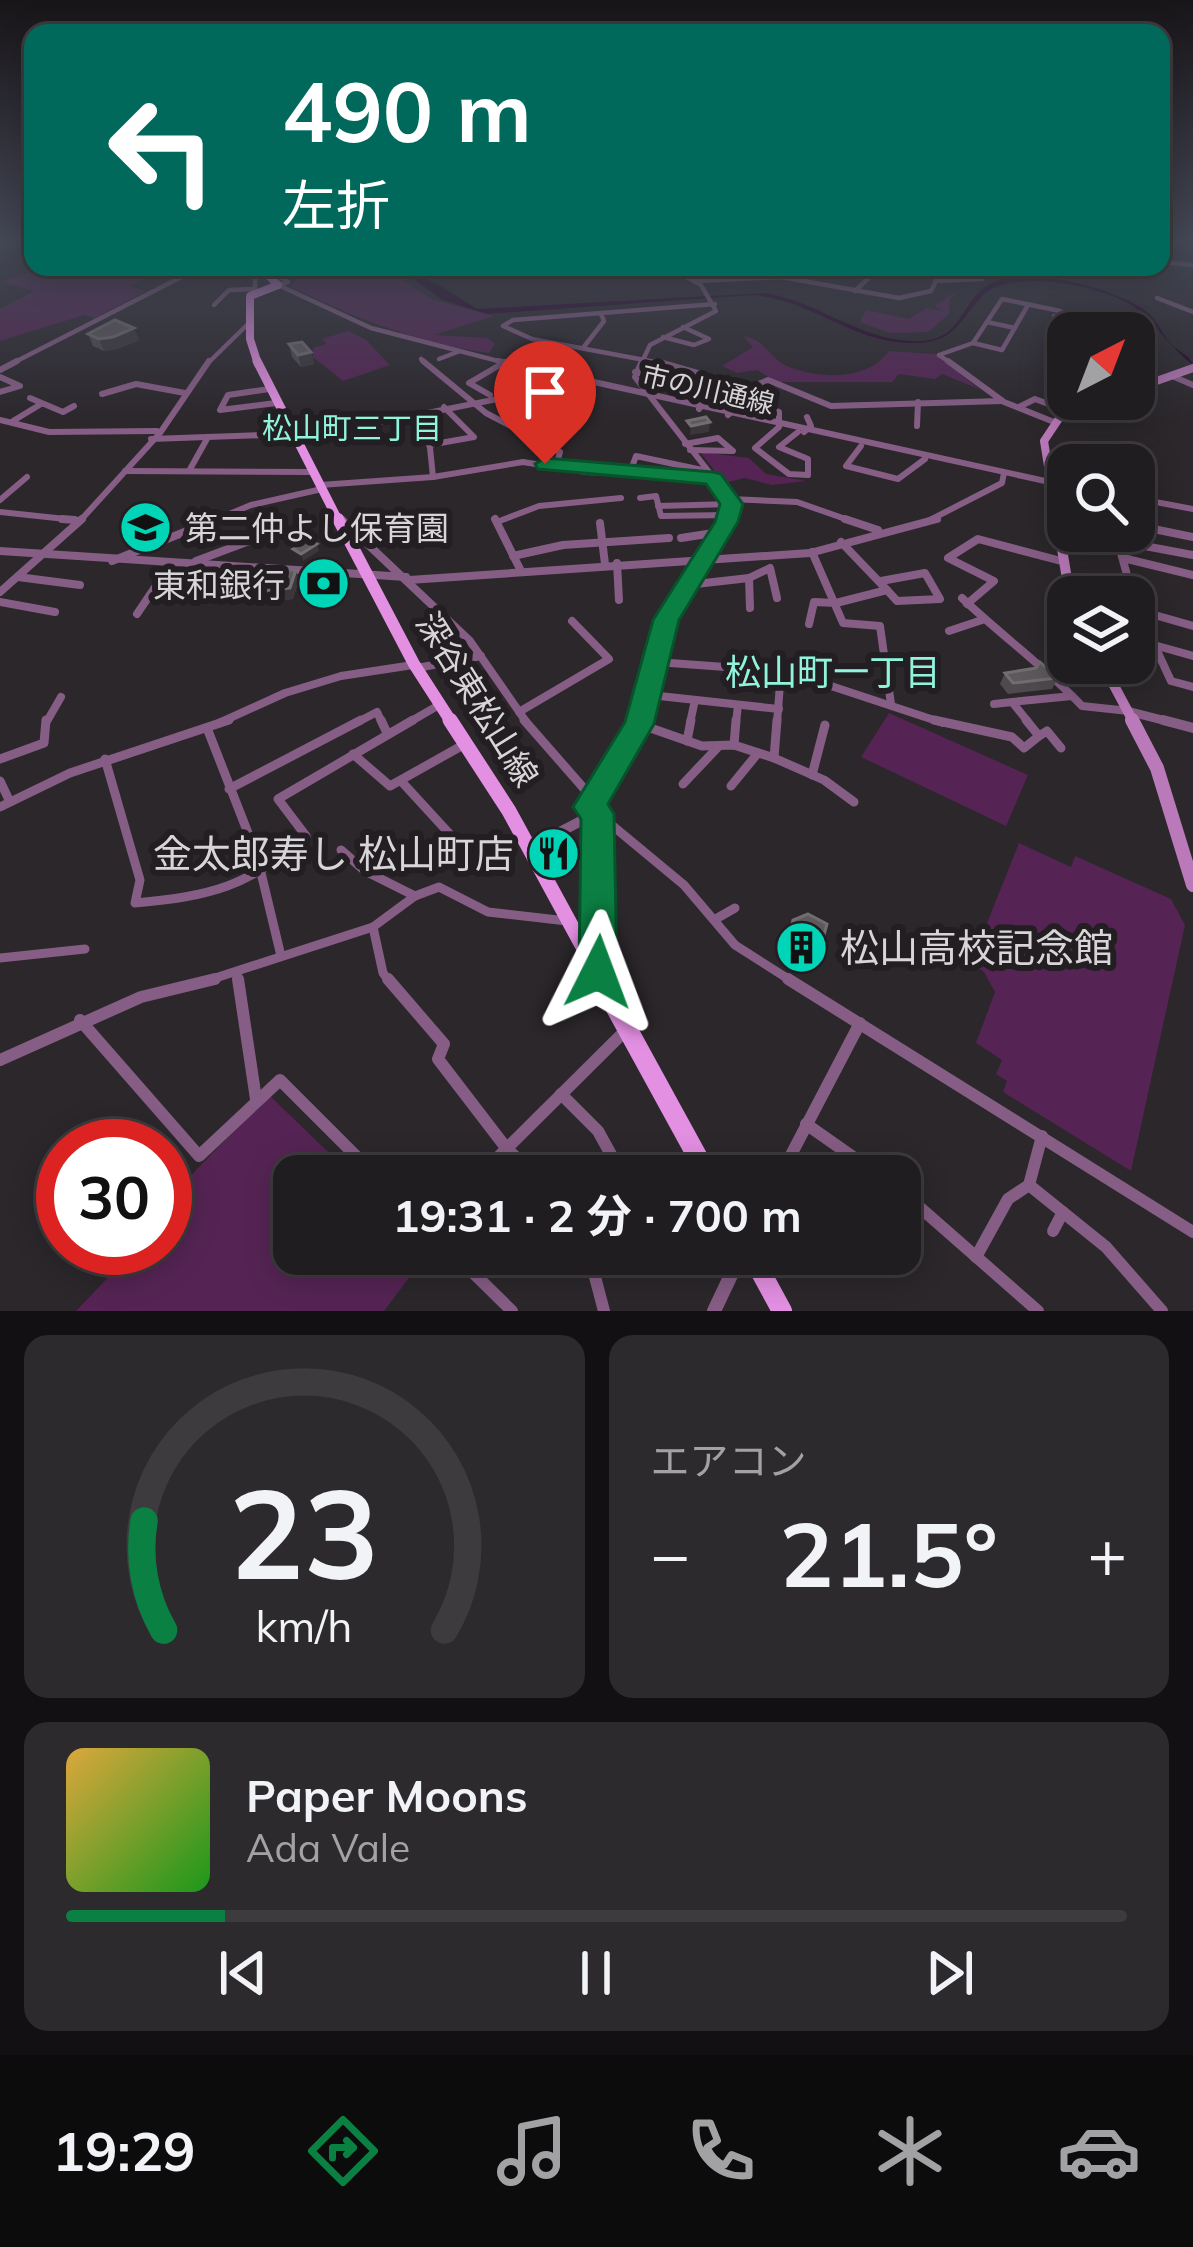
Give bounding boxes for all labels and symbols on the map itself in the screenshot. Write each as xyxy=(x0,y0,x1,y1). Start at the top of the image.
north arrow xyxy=(1047,312,1155,420)
pin xyxy=(494,341,596,464)
street label: 市の川通線 xyxy=(638,357,778,421)
district label: 松山町三丁目 xyxy=(262,409,442,447)
school or university icon: 第二仲よし保育園 xyxy=(118,499,174,555)
place label: 第二仲よし保育園 xyxy=(185,507,449,548)
bank icon: 東和銀行 xyxy=(296,556,352,612)
place label: 東和銀行 xyxy=(153,564,285,605)
street label: 深谷東松山線 xyxy=(408,604,548,794)
district label: 松山町一丁目 xyxy=(725,649,941,694)
restaurant icon: 金太郎寿し 松山町店 xyxy=(525,825,581,881)
place label: 金太郎寿し 松山町店 xyxy=(153,829,514,878)
position arrow xyxy=(535,909,661,1035)
building icon: 松山高校記念館 xyxy=(773,919,829,975)
place label: 松山高校記念館 xyxy=(840,923,1113,972)
speed limit sign: 30 xyxy=(36,1119,192,1275)

